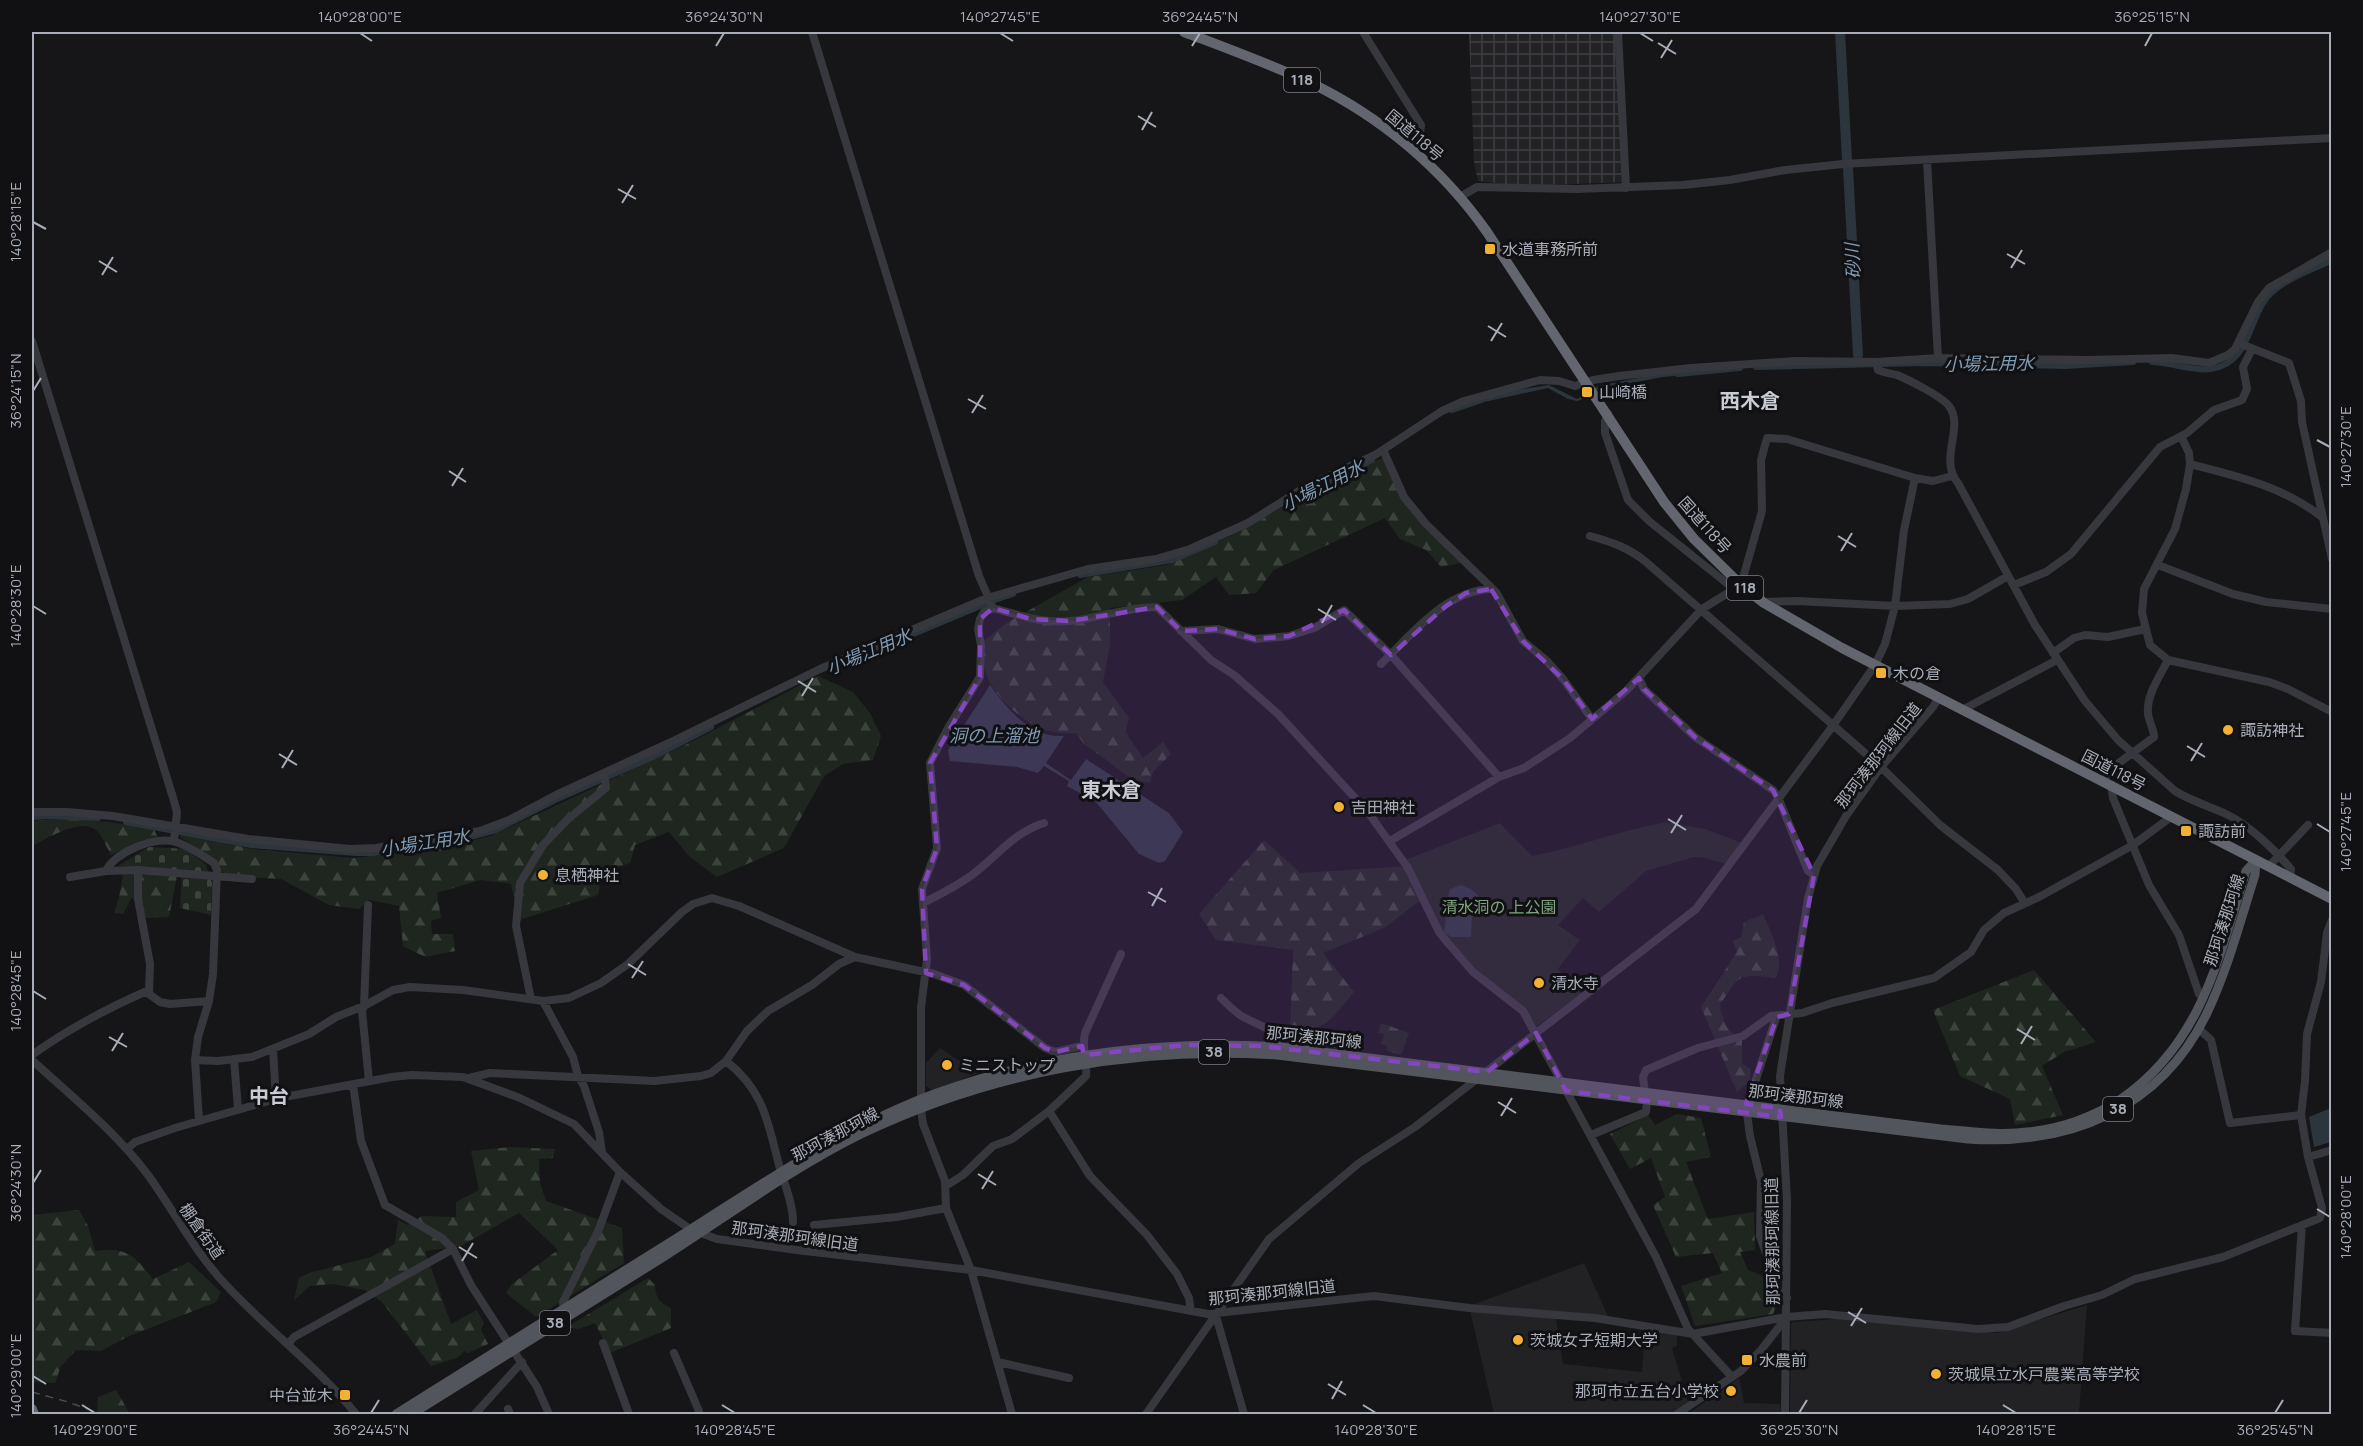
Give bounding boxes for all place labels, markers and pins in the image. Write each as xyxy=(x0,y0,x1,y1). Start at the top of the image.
place label: 水道事務所前 xyxy=(1502,238,1598,260)
marker: 水道事務所前 xyxy=(1483,242,1497,256)
place label: 山崎橋 xyxy=(1599,381,1647,403)
marker: 山崎橋 xyxy=(1580,385,1594,399)
place label: 木の倉 xyxy=(1893,662,1941,684)
marker: 木の倉 xyxy=(1874,666,1888,680)
place label: 諏訪神社 xyxy=(2240,719,2304,741)
marker: 諏訪神社 xyxy=(2221,723,2235,737)
place label: 吉田神社 xyxy=(1351,796,1415,818)
marker: 吉田神社 xyxy=(1332,800,1346,814)
place label: 諏訪前 xyxy=(2198,820,2246,842)
marker: 諏訪前 xyxy=(2179,824,2193,838)
place label: 息栖神社 xyxy=(555,864,619,886)
marker: 息栖神社 xyxy=(536,868,550,882)
place label: 清水寺 xyxy=(1551,972,1599,994)
marker: 清水寺 xyxy=(1532,976,1546,990)
place label: ミニストップ xyxy=(959,1054,1055,1076)
marker: ミニストップ xyxy=(940,1058,954,1072)
place label: 茨城女子短期大学 xyxy=(1530,1329,1658,1351)
marker: 茨城女子短期大学 xyxy=(1511,1333,1525,1347)
place label: 水農前 xyxy=(1759,1349,1807,1371)
marker: 水農前 xyxy=(1740,1353,1754,1367)
place label: 茨城県立水戸農業高等学校 xyxy=(1948,1363,2140,1385)
marker: 茨城県立水戸農業高等学校 xyxy=(1929,1367,1943,1381)
place label: 那珂市立五台小学校 xyxy=(1575,1380,1719,1402)
place label: 中台並木 xyxy=(269,1384,333,1406)
marker: 那珂市立五台小学校 xyxy=(1724,1384,1738,1398)
marker: 中台並木 xyxy=(338,1388,352,1402)

